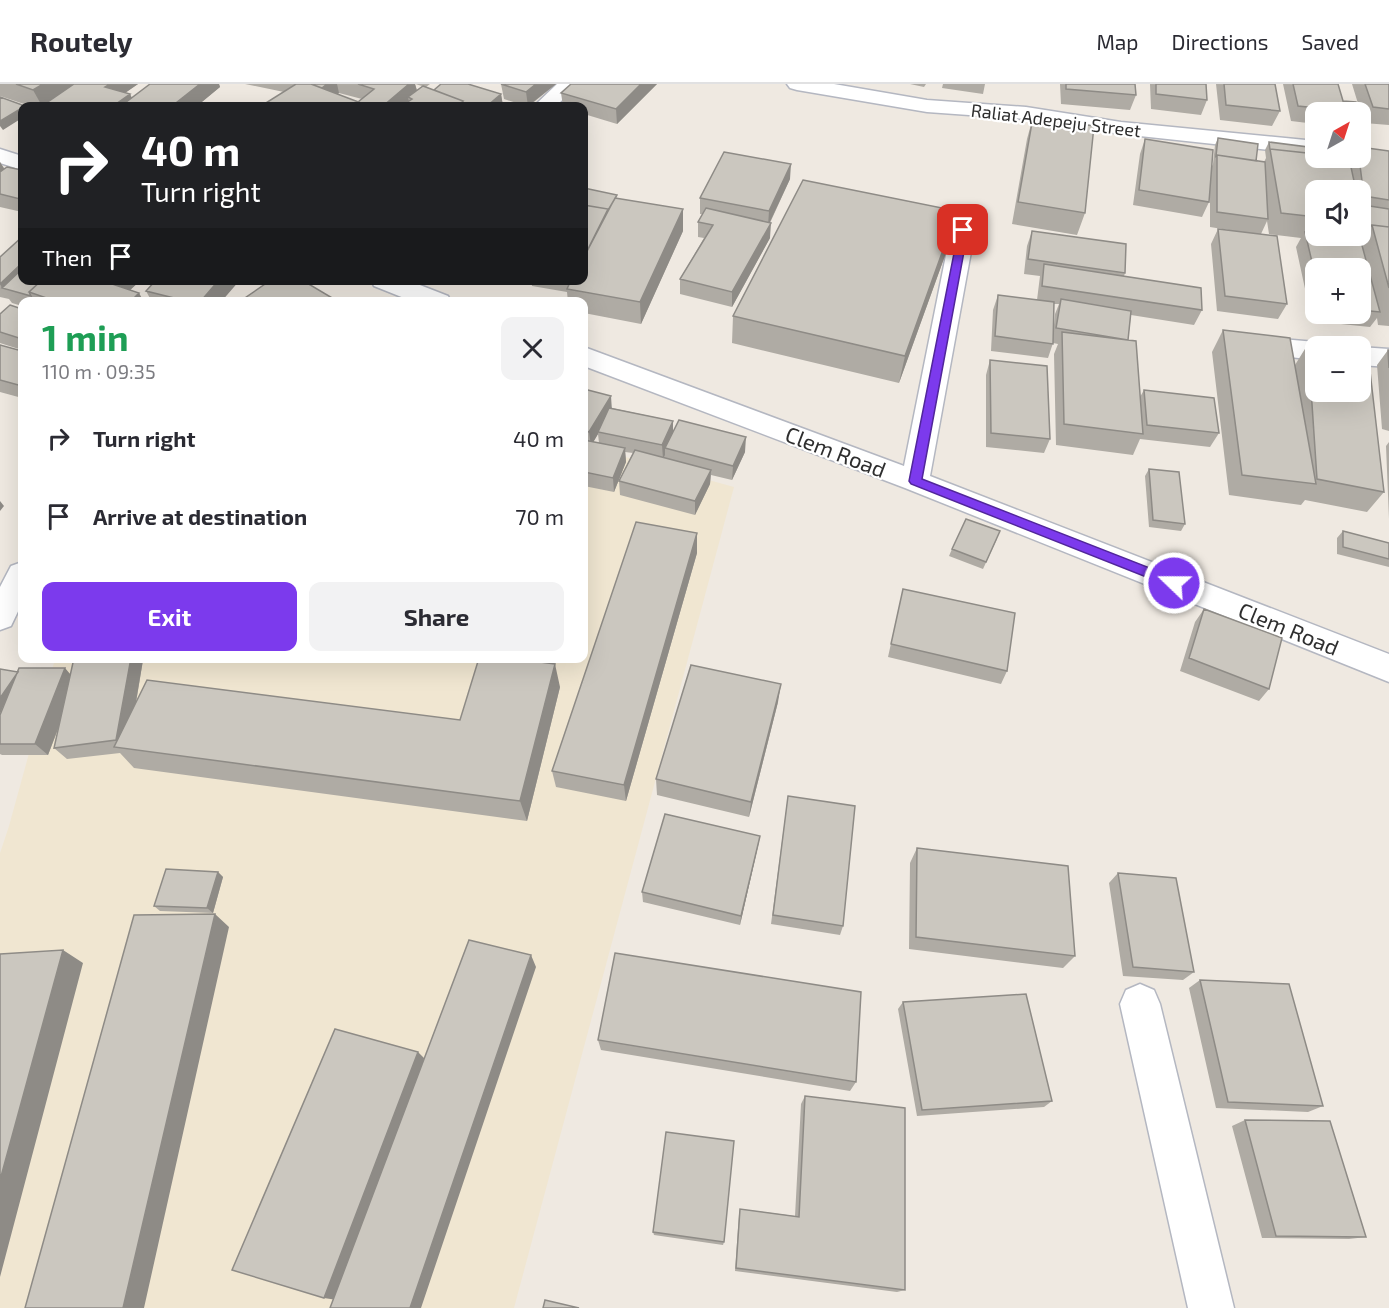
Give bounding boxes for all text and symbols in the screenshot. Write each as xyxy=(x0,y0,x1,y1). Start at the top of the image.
text: Routely xyxy=(30,24,133,58)
text: Map xyxy=(1096,29,1139,54)
text: Directions xyxy=(1172,29,1268,54)
text: Saved xyxy=(1301,29,1359,54)
street label: Raliat Adepeju Street xyxy=(970,99,1142,141)
north arrow xyxy=(1305,102,1371,168)
map controls xyxy=(1305,102,1371,402)
text: 40 m xyxy=(141,124,240,174)
icon: right xyxy=(42,126,120,204)
text: Turn right xyxy=(141,175,261,207)
button: sound xyxy=(1305,180,1371,246)
pin xyxy=(937,204,988,255)
icon: arrive xyxy=(946,213,979,246)
icon: arrive xyxy=(104,240,137,273)
text: Then xyxy=(42,244,92,270)
button: + xyxy=(1305,258,1371,324)
text: 1 min xyxy=(42,315,129,358)
button: close xyxy=(501,317,564,380)
button: − xyxy=(1305,336,1371,402)
text: 110 m · 09:35 xyxy=(42,359,156,383)
street label: Clem Road xyxy=(782,420,890,482)
icon: right xyxy=(42,422,75,455)
text: Turn right xyxy=(93,425,195,451)
text: 40 m xyxy=(513,425,564,451)
icon: arrive xyxy=(42,500,75,533)
text: Arrive at destination xyxy=(93,503,307,529)
text: 70 m xyxy=(515,503,564,529)
position arrow xyxy=(1142,551,1206,615)
button: Exit xyxy=(42,582,297,651)
button: Share xyxy=(309,582,564,651)
street label: Clem Road xyxy=(1235,596,1343,660)

